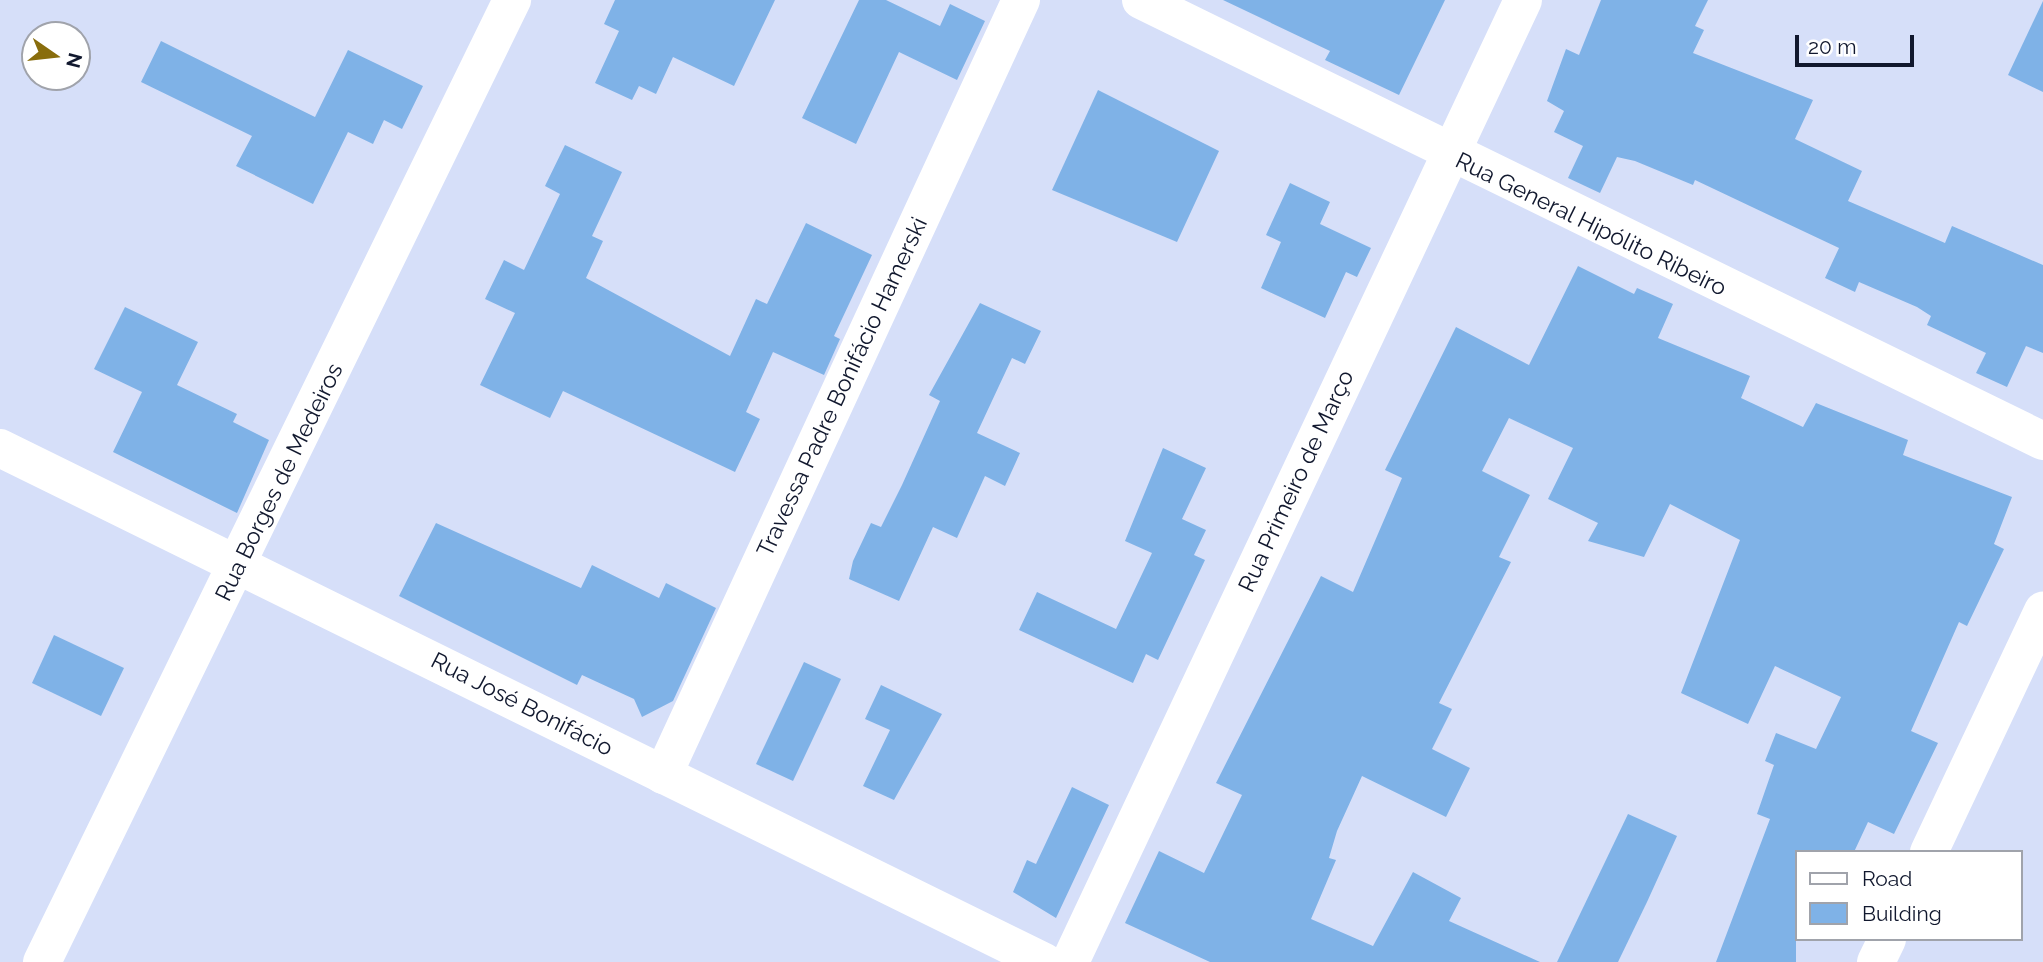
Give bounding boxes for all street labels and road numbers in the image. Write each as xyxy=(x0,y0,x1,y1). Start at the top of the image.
street label: Rua General Hipólito Ribeiro xyxy=(1451,146,1731,302)
street label: Travessa Padre Bonifácio Hamerski xyxy=(751,213,933,561)
street label: Rua Borges de Medeiros xyxy=(209,359,349,605)
street label: Rua Primeiro de Março xyxy=(1232,366,1360,596)
street label: Rua José Bonifácio xyxy=(426,646,618,762)

